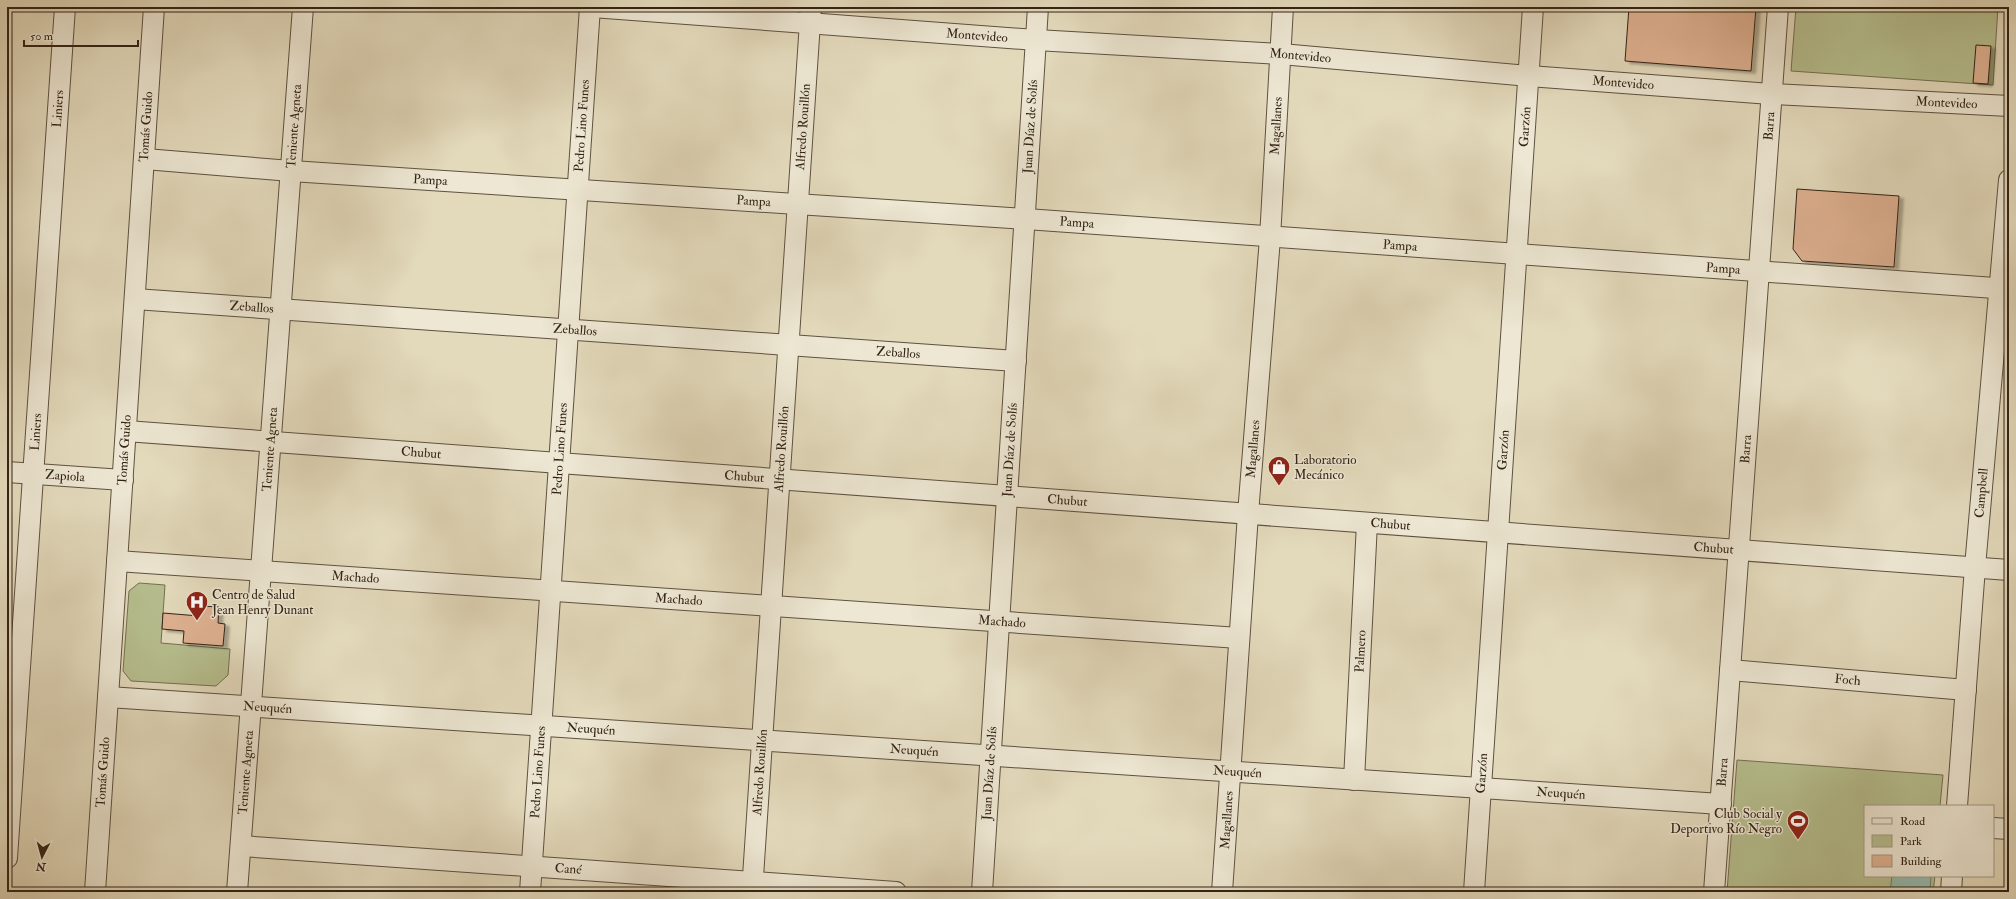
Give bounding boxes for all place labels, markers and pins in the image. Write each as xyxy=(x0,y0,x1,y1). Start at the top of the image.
place label: Laboratorio Mecánico xyxy=(1294,452,1357,483)
shop icon: Laboratorio Mecánico xyxy=(1266,454,1292,487)
place label: Centro de Salud Jean Henry Dunant xyxy=(211,587,313,619)
hospital icon: Centro de Salud Jean Henry Dunant xyxy=(184,589,210,622)
place label: Club Social y Deportivo Río Negro xyxy=(1670,806,1782,838)
sports icon: Club Social y Deportivo Río Negro xyxy=(1785,808,1811,841)

